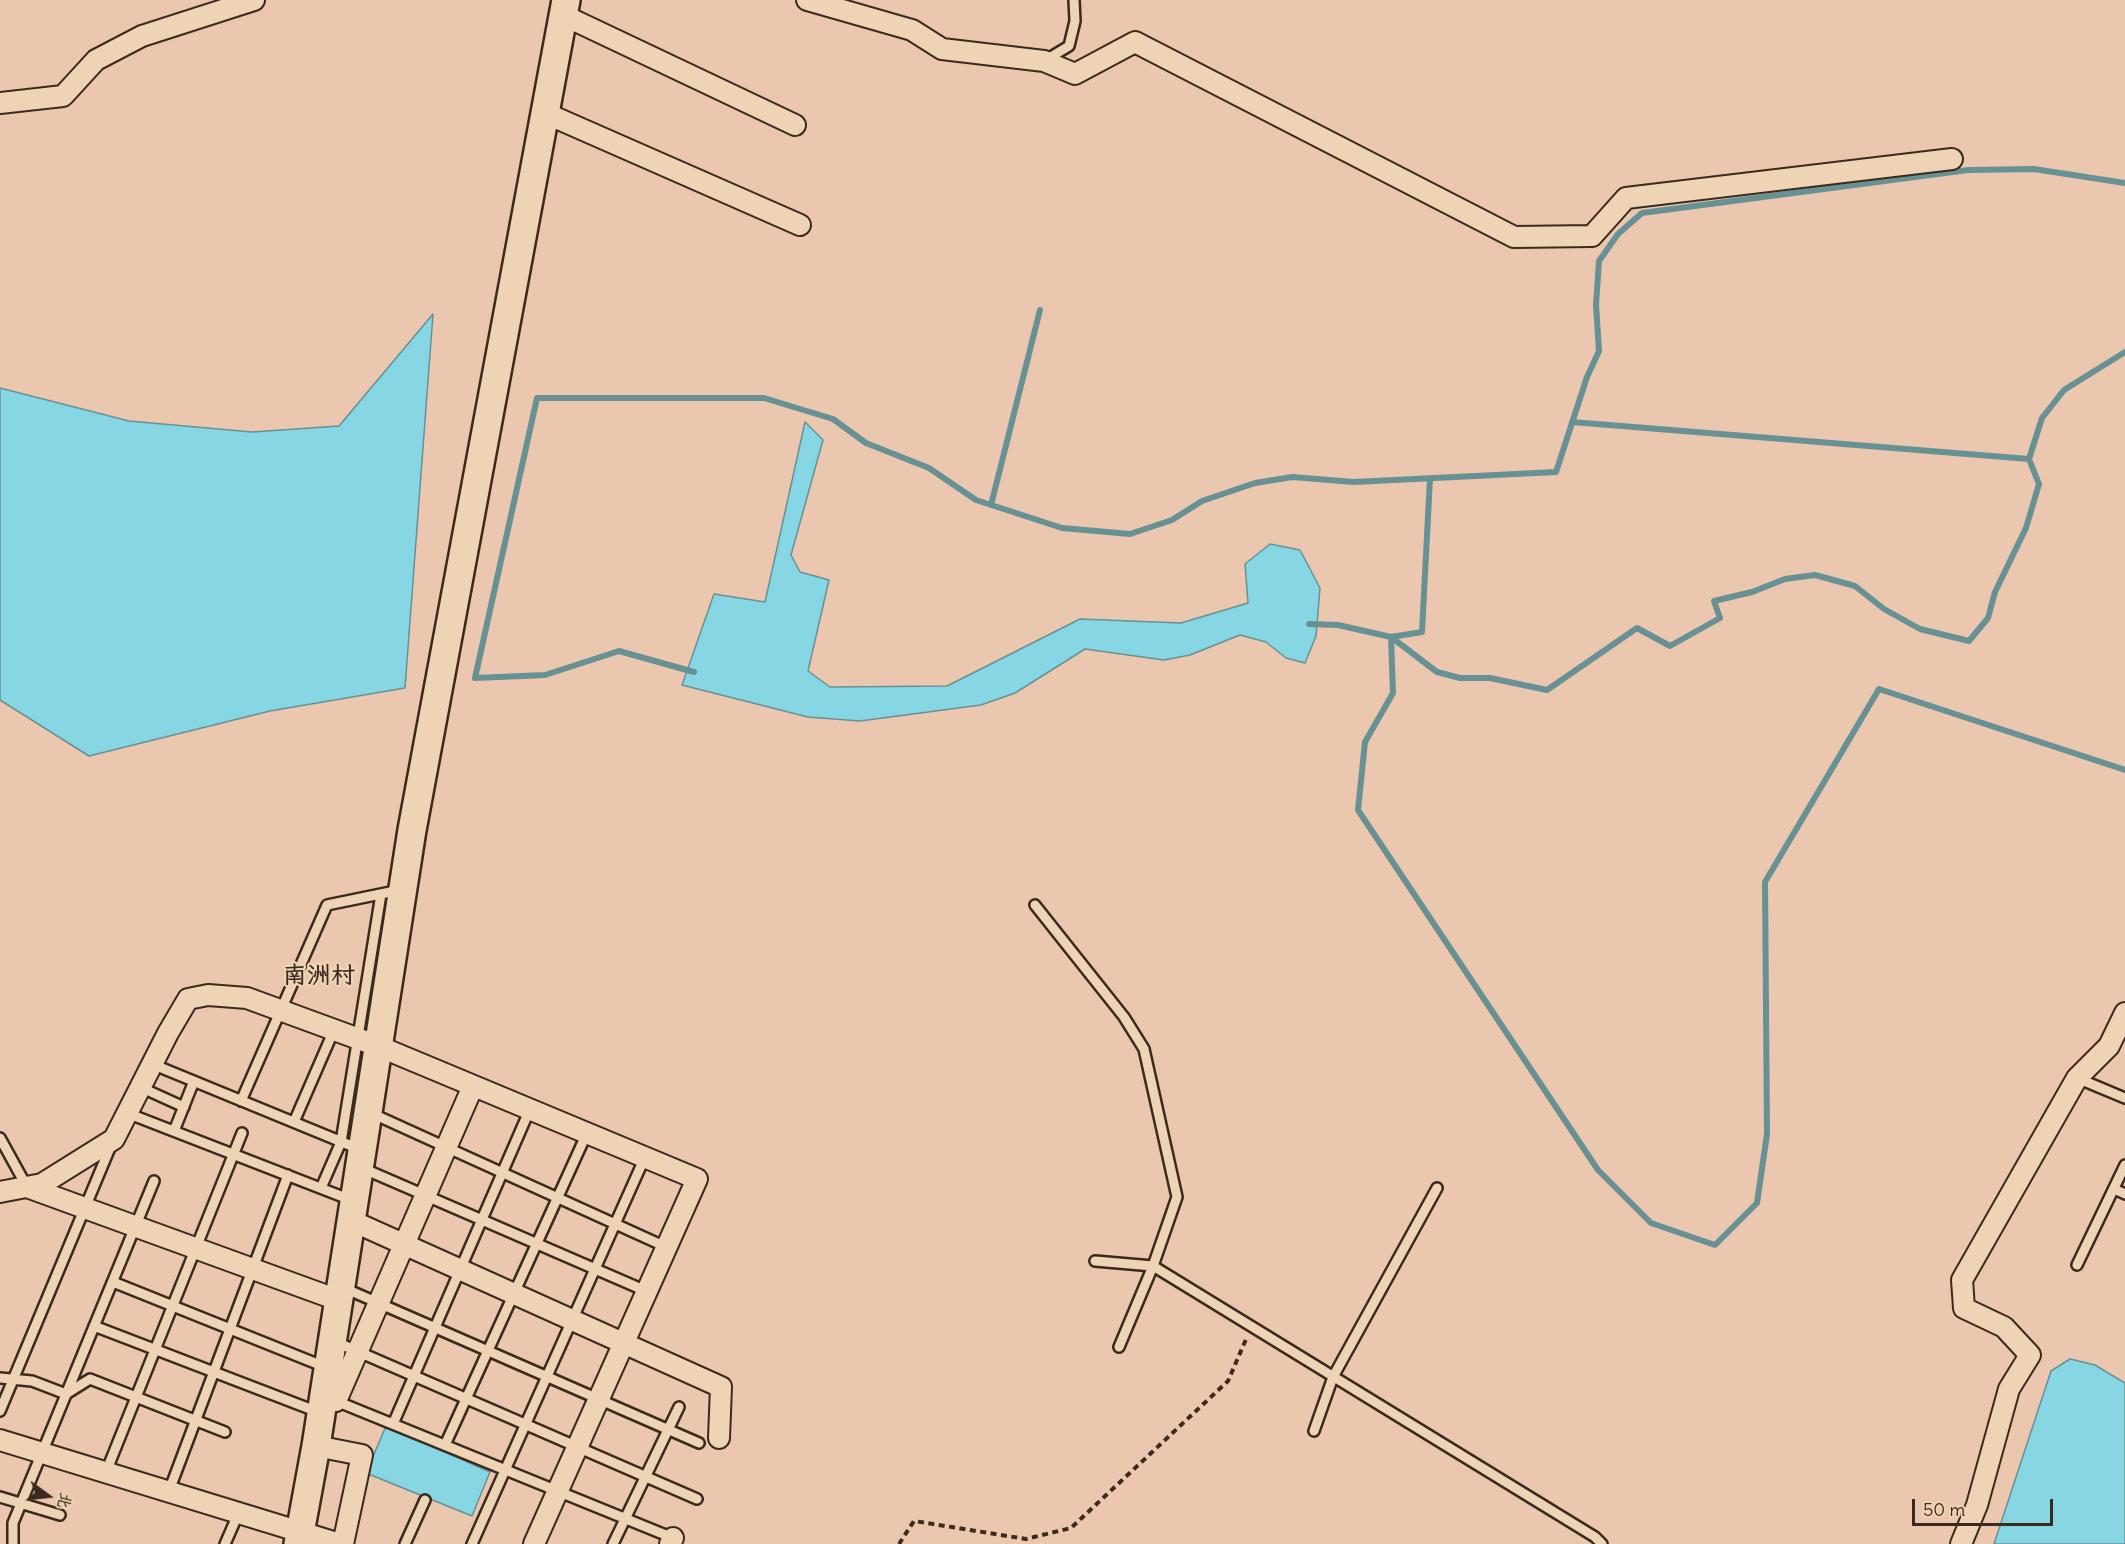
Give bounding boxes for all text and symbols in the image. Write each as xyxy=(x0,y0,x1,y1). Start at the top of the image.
district label: 南洲村 xyxy=(283,962,355,990)
north arrow xyxy=(18,1466,78,1526)
scale bar xyxy=(1915,1487,2056,1525)
text: 北 xyxy=(54,1490,77,1511)
text: 50 m xyxy=(1923,1498,1965,1521)

